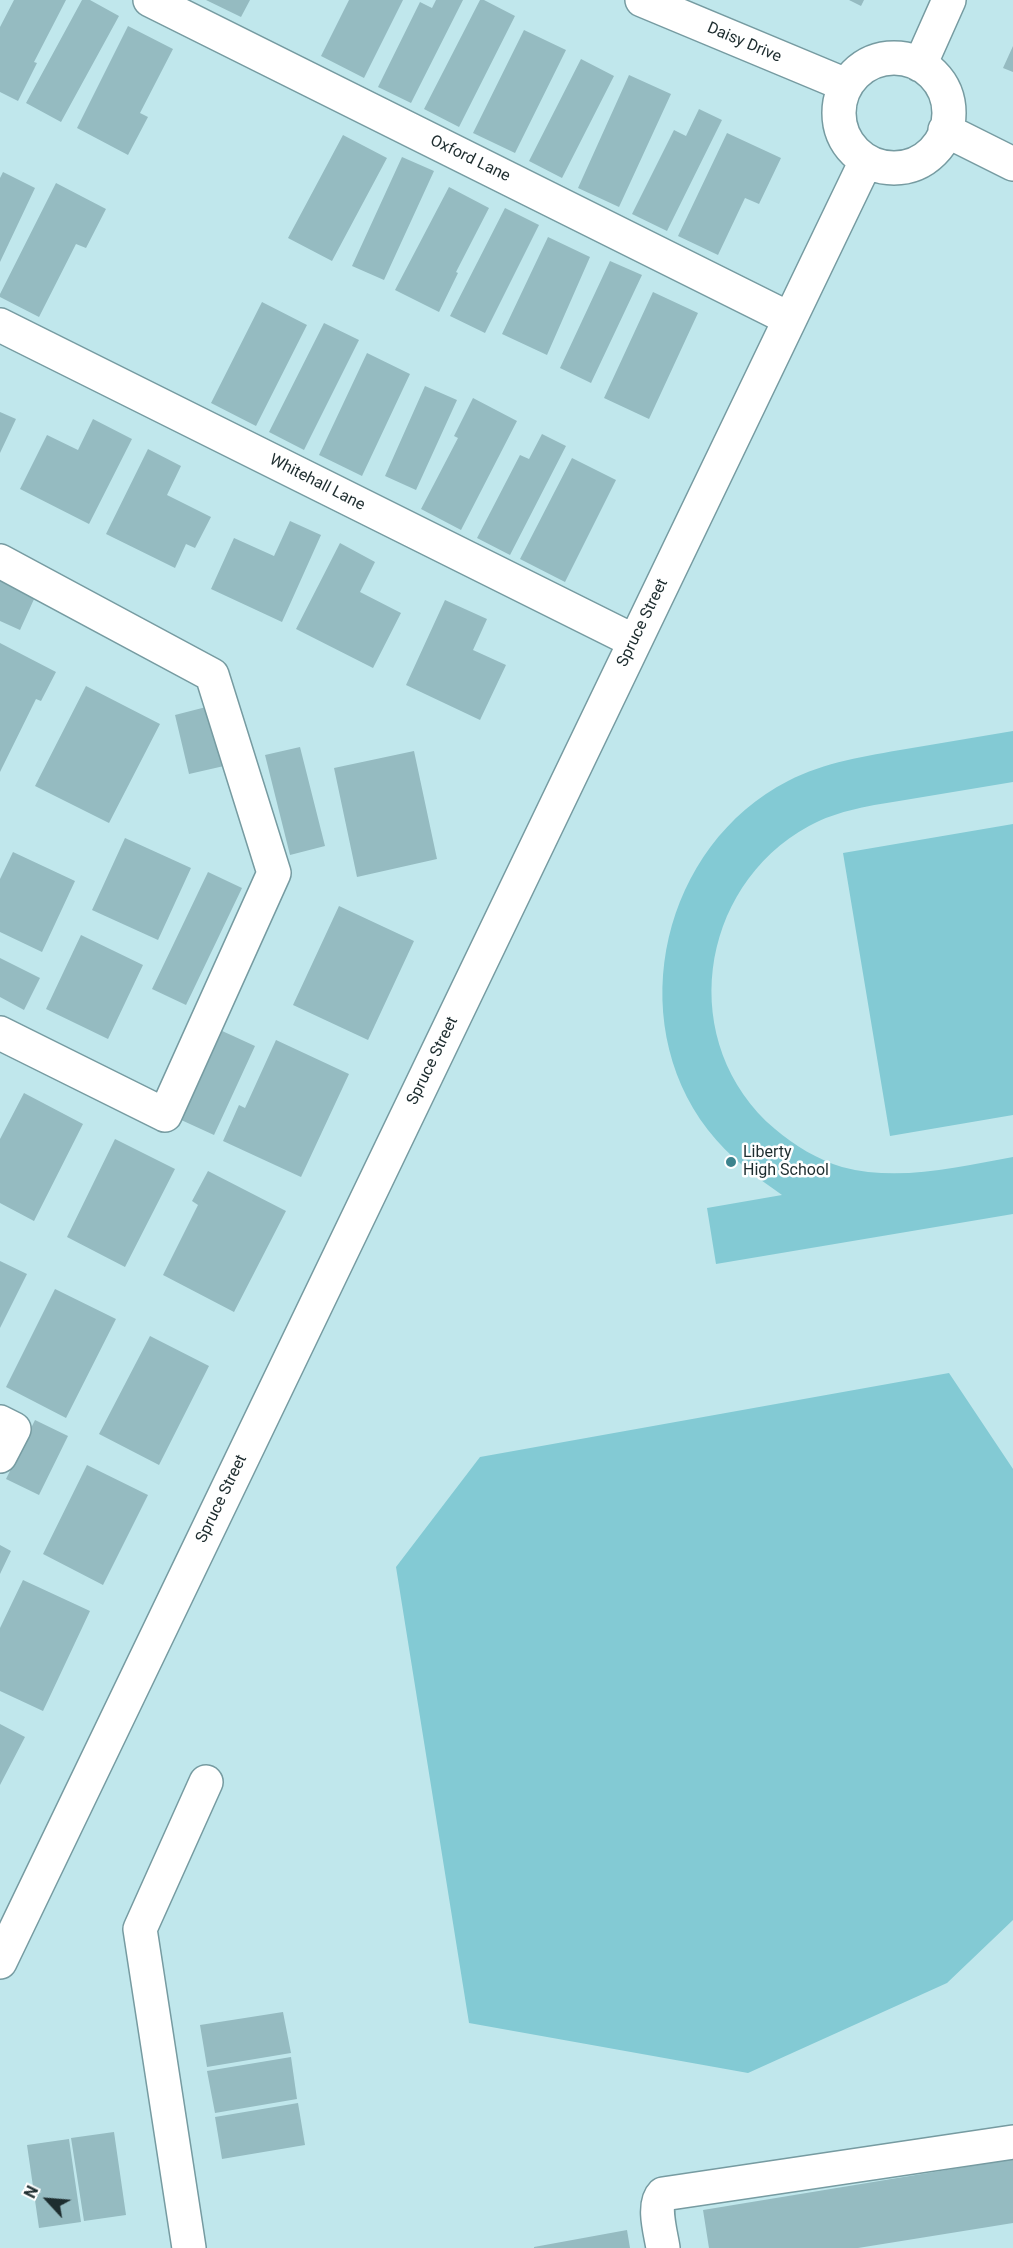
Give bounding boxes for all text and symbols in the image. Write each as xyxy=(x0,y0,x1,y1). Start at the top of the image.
street label: Daisy Drive xyxy=(704,19,784,67)
street label: Oxford Lane xyxy=(427,131,513,187)
street label: Whitehall Lane xyxy=(266,451,368,515)
street label: Spruce Street xyxy=(613,576,673,670)
street label: Spruce Street xyxy=(403,1014,463,1108)
place label: Liberty High School xyxy=(743,1143,829,1181)
marker: Liberty High School xyxy=(724,1155,738,1169)
street label: Spruce Street xyxy=(192,1452,252,1546)
north arrow xyxy=(18,2170,78,2230)
text: N xyxy=(20,2183,42,2201)

